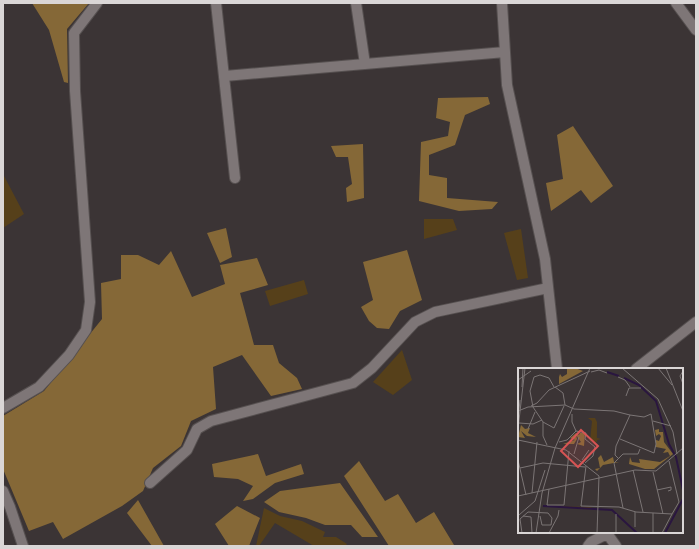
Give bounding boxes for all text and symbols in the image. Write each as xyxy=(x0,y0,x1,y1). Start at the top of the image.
inset map xyxy=(518,368,683,533)

